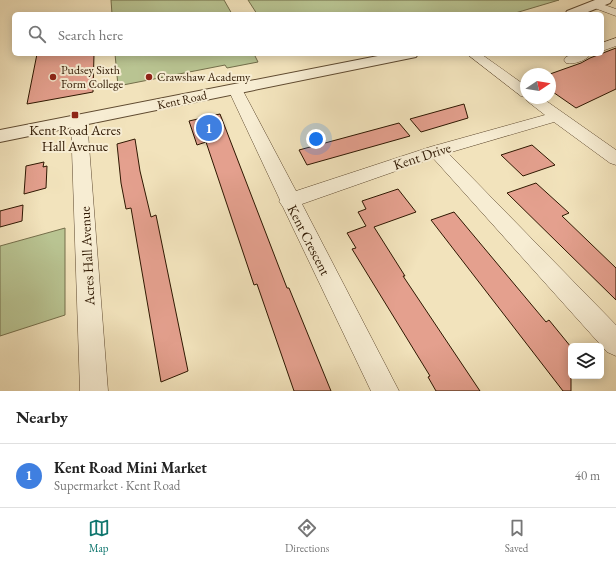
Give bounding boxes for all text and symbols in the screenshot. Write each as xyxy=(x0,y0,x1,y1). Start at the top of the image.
search box xyxy=(12,12,604,56)
icon: search xyxy=(26,23,48,45)
text: Search here xyxy=(58,25,123,44)
place label: Pudsey Sixth Form College xyxy=(61,62,123,92)
north arrow xyxy=(520,68,556,104)
place label: Crawshaw Academy xyxy=(157,69,251,85)
marker: Pudsey Sixth Form College xyxy=(48,72,58,82)
marker: Crawshaw Academy xyxy=(144,72,154,82)
street label: Kent Road xyxy=(156,87,209,113)
marker: Kent Road Acres Hall Avenue xyxy=(70,110,80,120)
pin: 1 xyxy=(196,113,222,143)
place label: Kent Road Acres Hall Avenue xyxy=(29,121,121,155)
your location xyxy=(306,129,326,149)
street label: Kent Drive xyxy=(391,138,454,174)
street label: Kent Crescent xyxy=(284,202,335,279)
street label: Acres Hall Avenue xyxy=(75,205,99,307)
map controls xyxy=(568,343,604,379)
button: layers xyxy=(568,343,604,379)
text: Nearby xyxy=(16,406,68,428)
text: Kent Road Mini Market xyxy=(54,458,207,477)
text: 1 xyxy=(26,467,32,484)
text: 40 m xyxy=(575,467,600,484)
text: Supermarket · Kent Road xyxy=(54,477,180,494)
tab: Map xyxy=(88,517,110,555)
tab: Directions xyxy=(285,517,329,555)
tab: Saved xyxy=(505,517,528,555)

